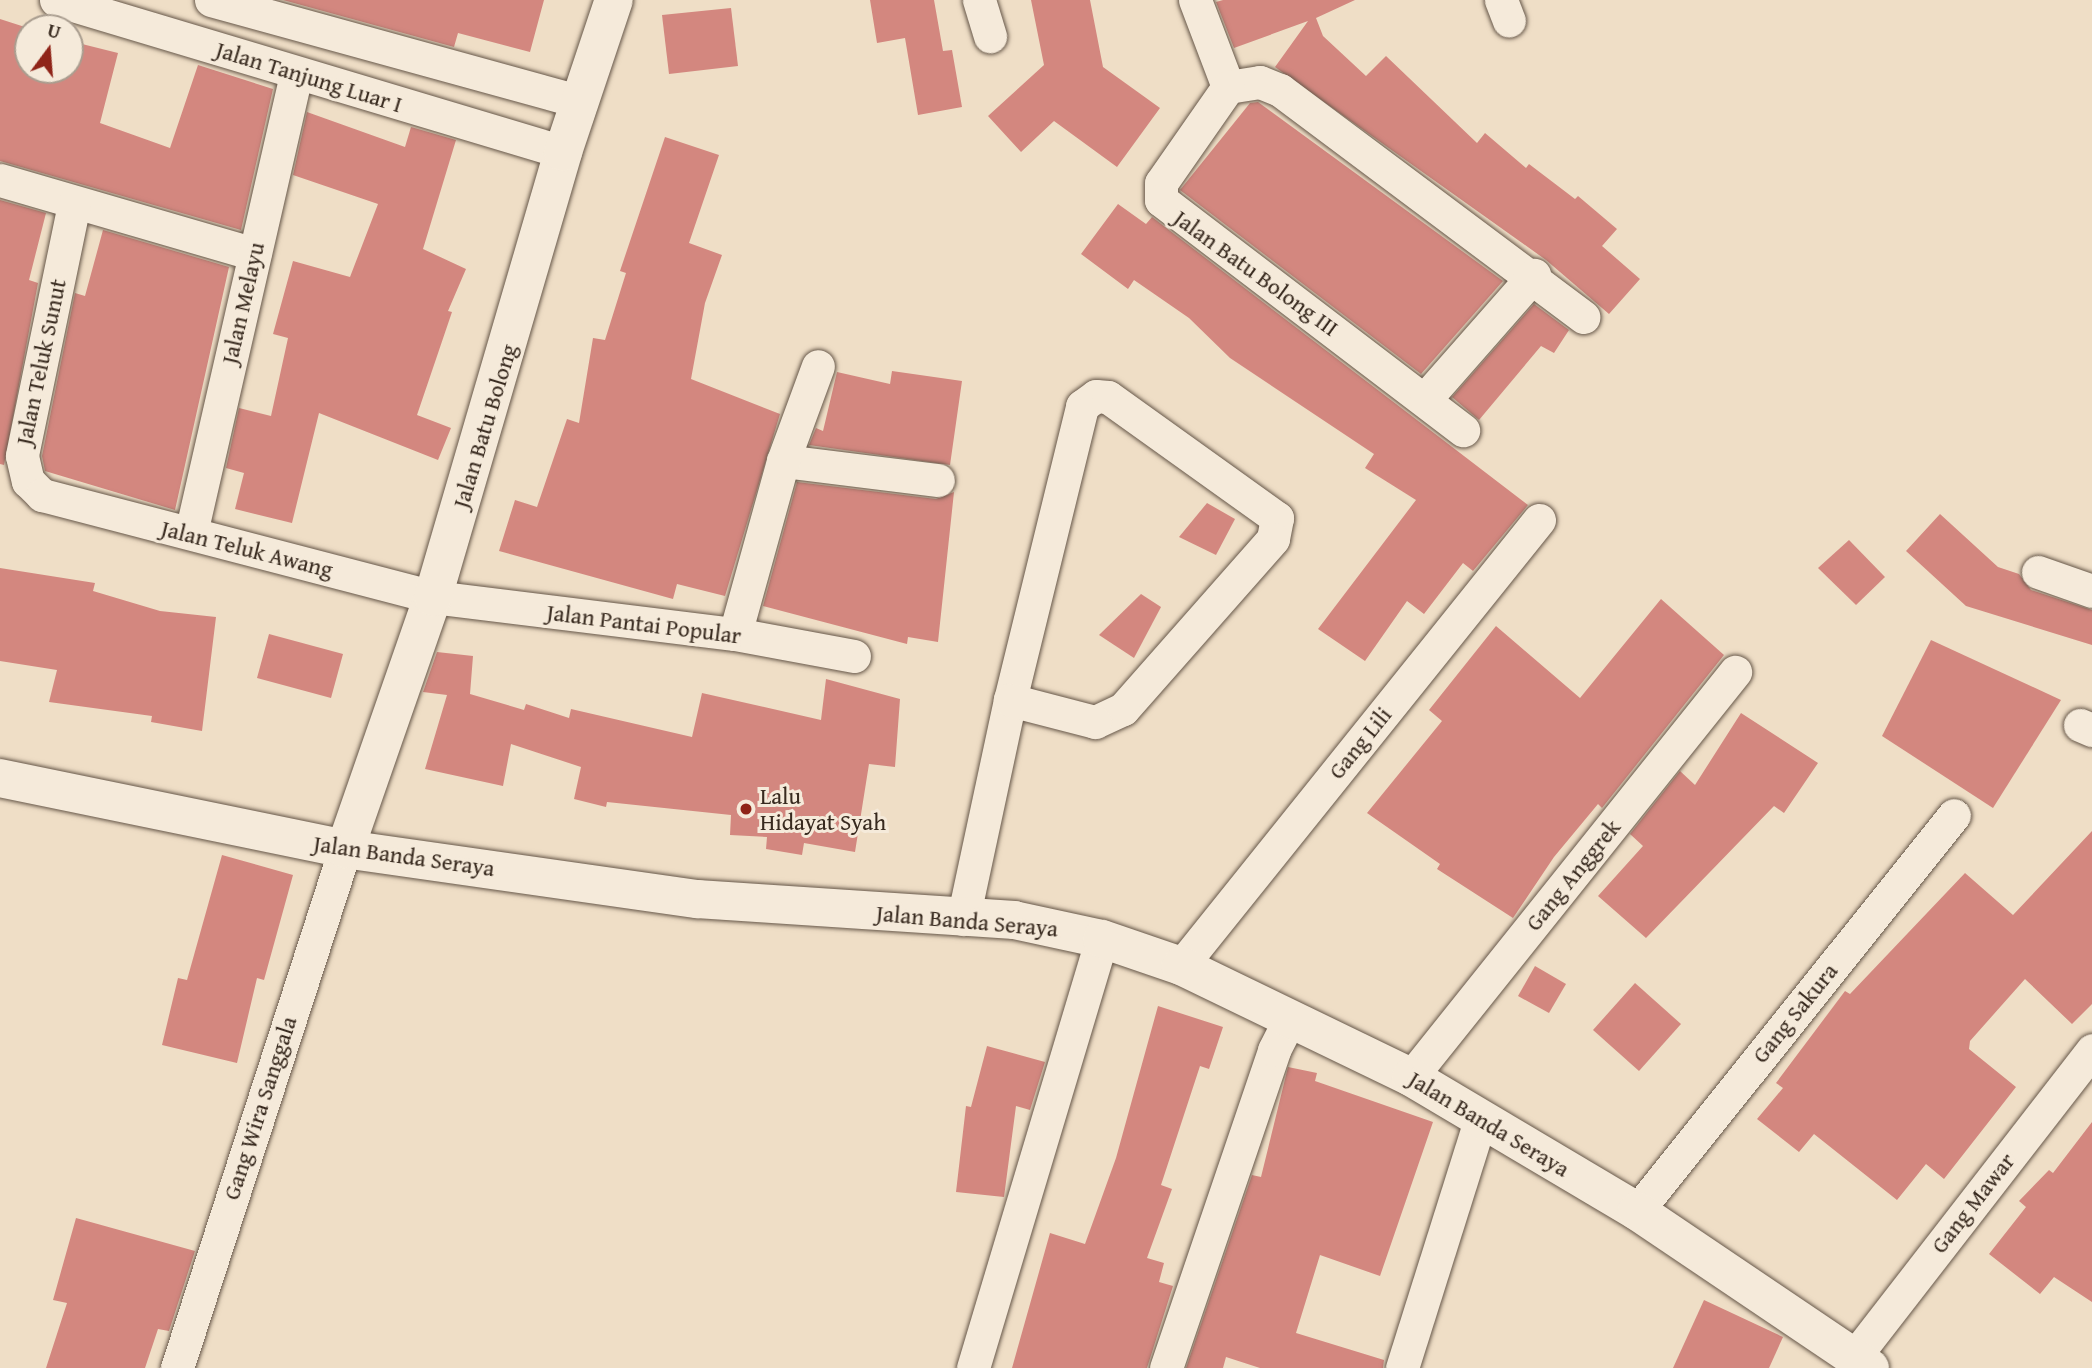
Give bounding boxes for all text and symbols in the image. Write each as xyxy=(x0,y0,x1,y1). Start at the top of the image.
north arrow xyxy=(14,14,84,84)
text: U xyxy=(44,16,64,46)
street label: Jalan Tanjung Luar I xyxy=(212,36,406,118)
street label: Jalan Batu Bolong III xyxy=(1168,204,1344,342)
street label: Jalan Melayu xyxy=(216,239,270,367)
street label: Jalan Teluk Sunut xyxy=(10,276,72,448)
street label: Jalan Batu Bolong xyxy=(447,341,523,511)
street label: Jalan Teluk Awang xyxy=(158,514,336,584)
street label: Jalan Pantai Popular xyxy=(545,598,743,650)
street label: Gang Lili xyxy=(1323,702,1397,784)
place label: Lalu Hidayat Syah xyxy=(760,782,886,836)
marker: Lalu Hidayat Syah xyxy=(738,801,754,817)
street label: Gang Anggrek xyxy=(1520,814,1626,936)
street label: Jalan Banda Seraya xyxy=(312,830,496,882)
street label: Jalan Banda Seraya xyxy=(875,899,1059,943)
street label: Gang Sakura xyxy=(1746,958,1844,1068)
street label: Gang Wira Sanggala xyxy=(217,1013,303,1203)
street label: Jalan Banda Seraya xyxy=(1404,1065,1574,1183)
street label: Gang Mawar xyxy=(1925,1147,2021,1259)

